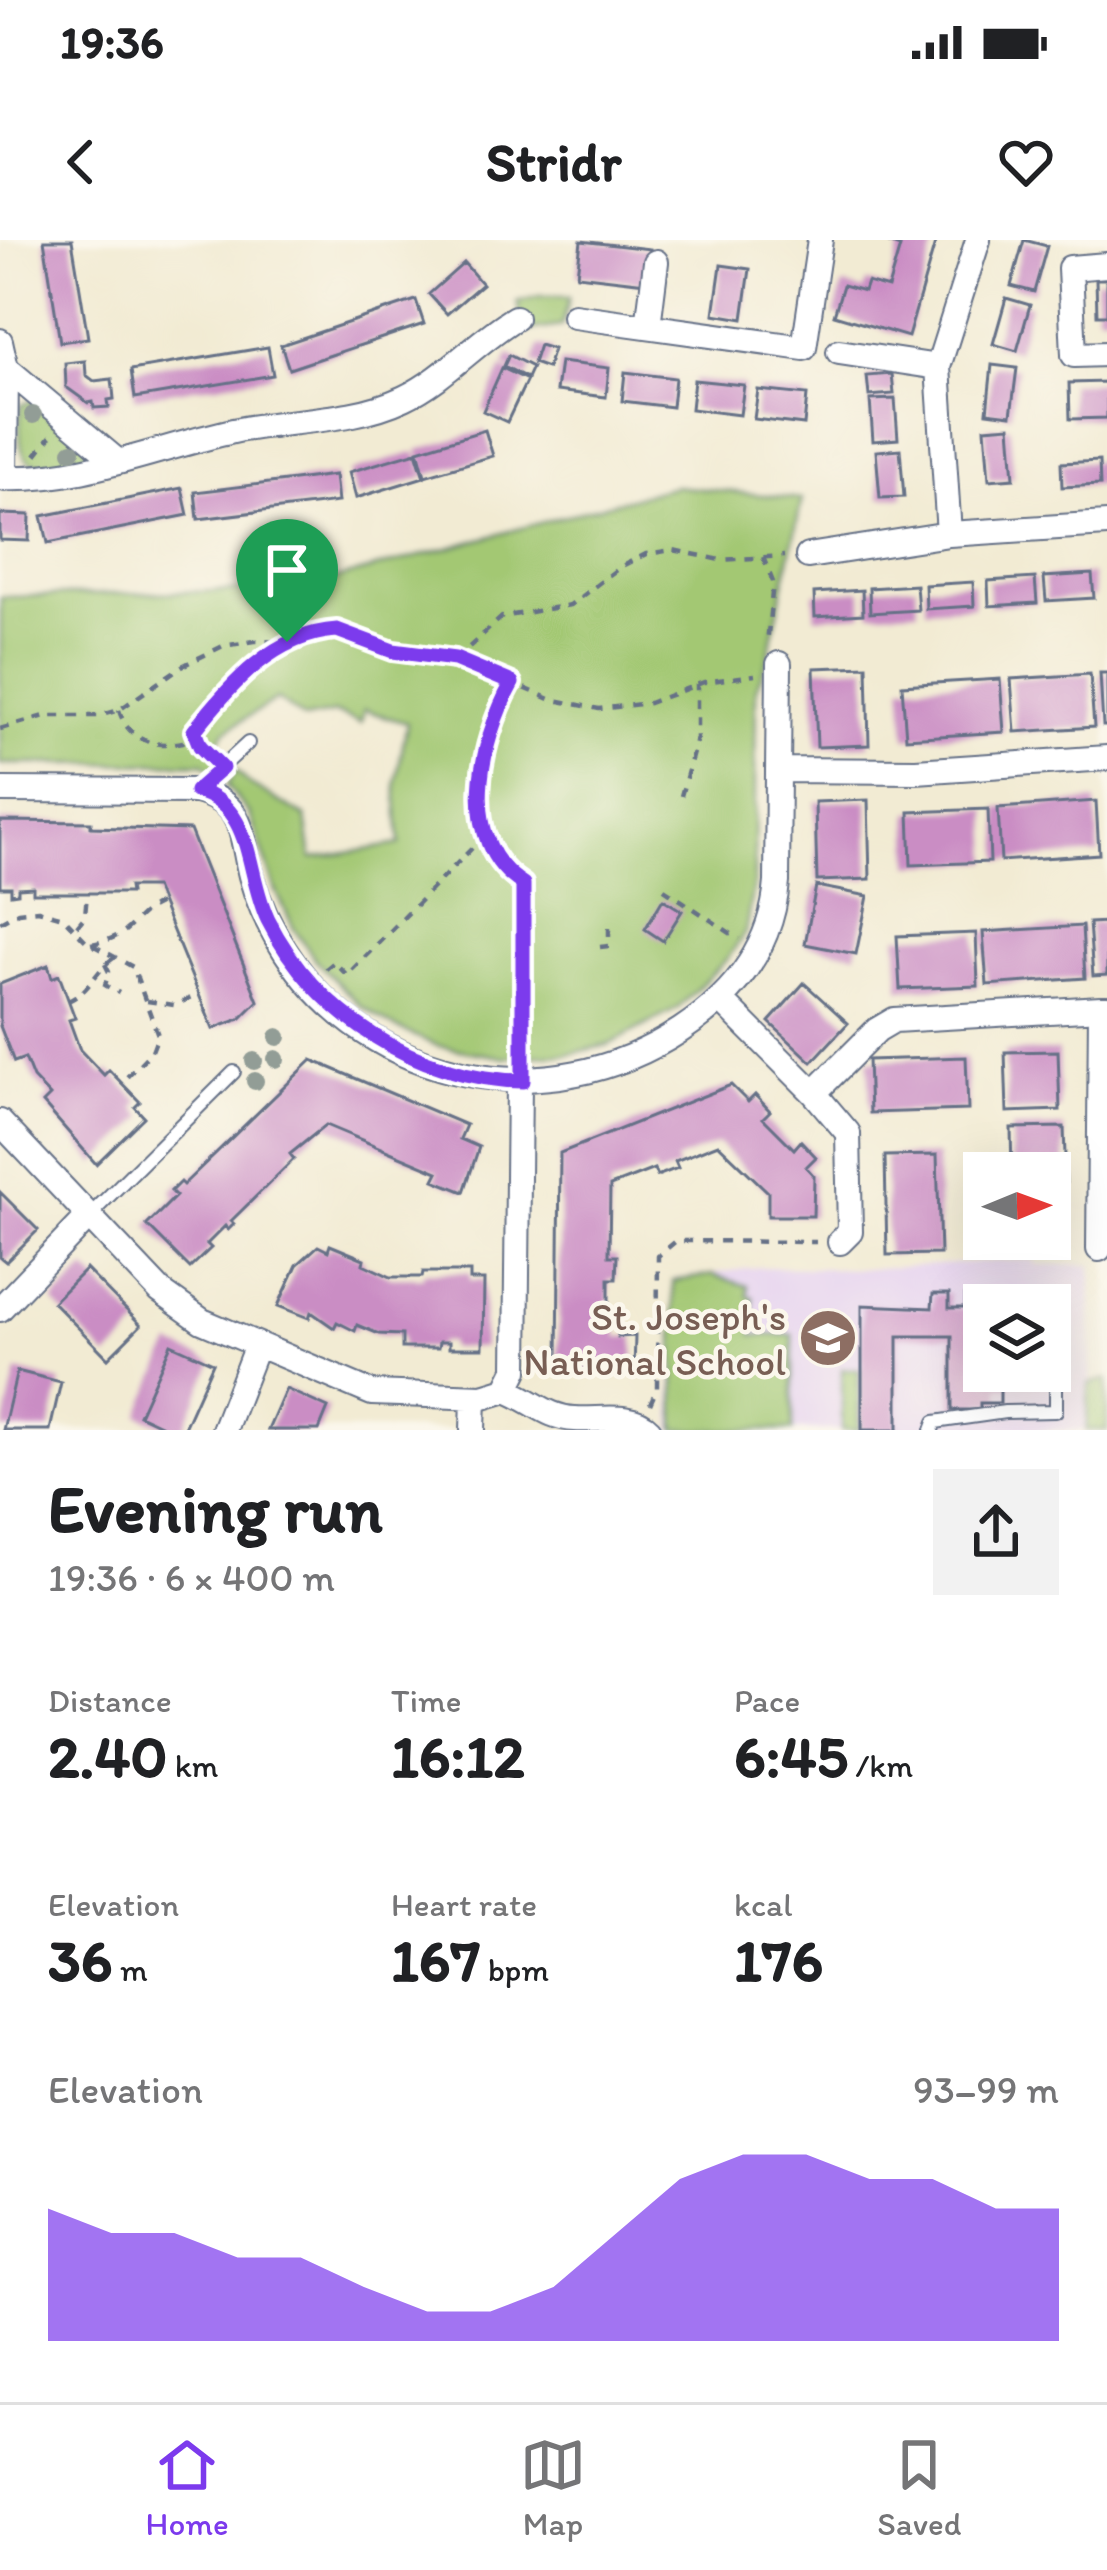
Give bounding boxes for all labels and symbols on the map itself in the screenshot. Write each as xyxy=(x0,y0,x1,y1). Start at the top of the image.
pin xyxy=(236,519,338,642)
north arrow xyxy=(963,1152,1071,1260)
place label: St. Joseph's National School xyxy=(523,1293,786,1385)
school or university icon: St. Joseph's National School xyxy=(797,1307,859,1369)

